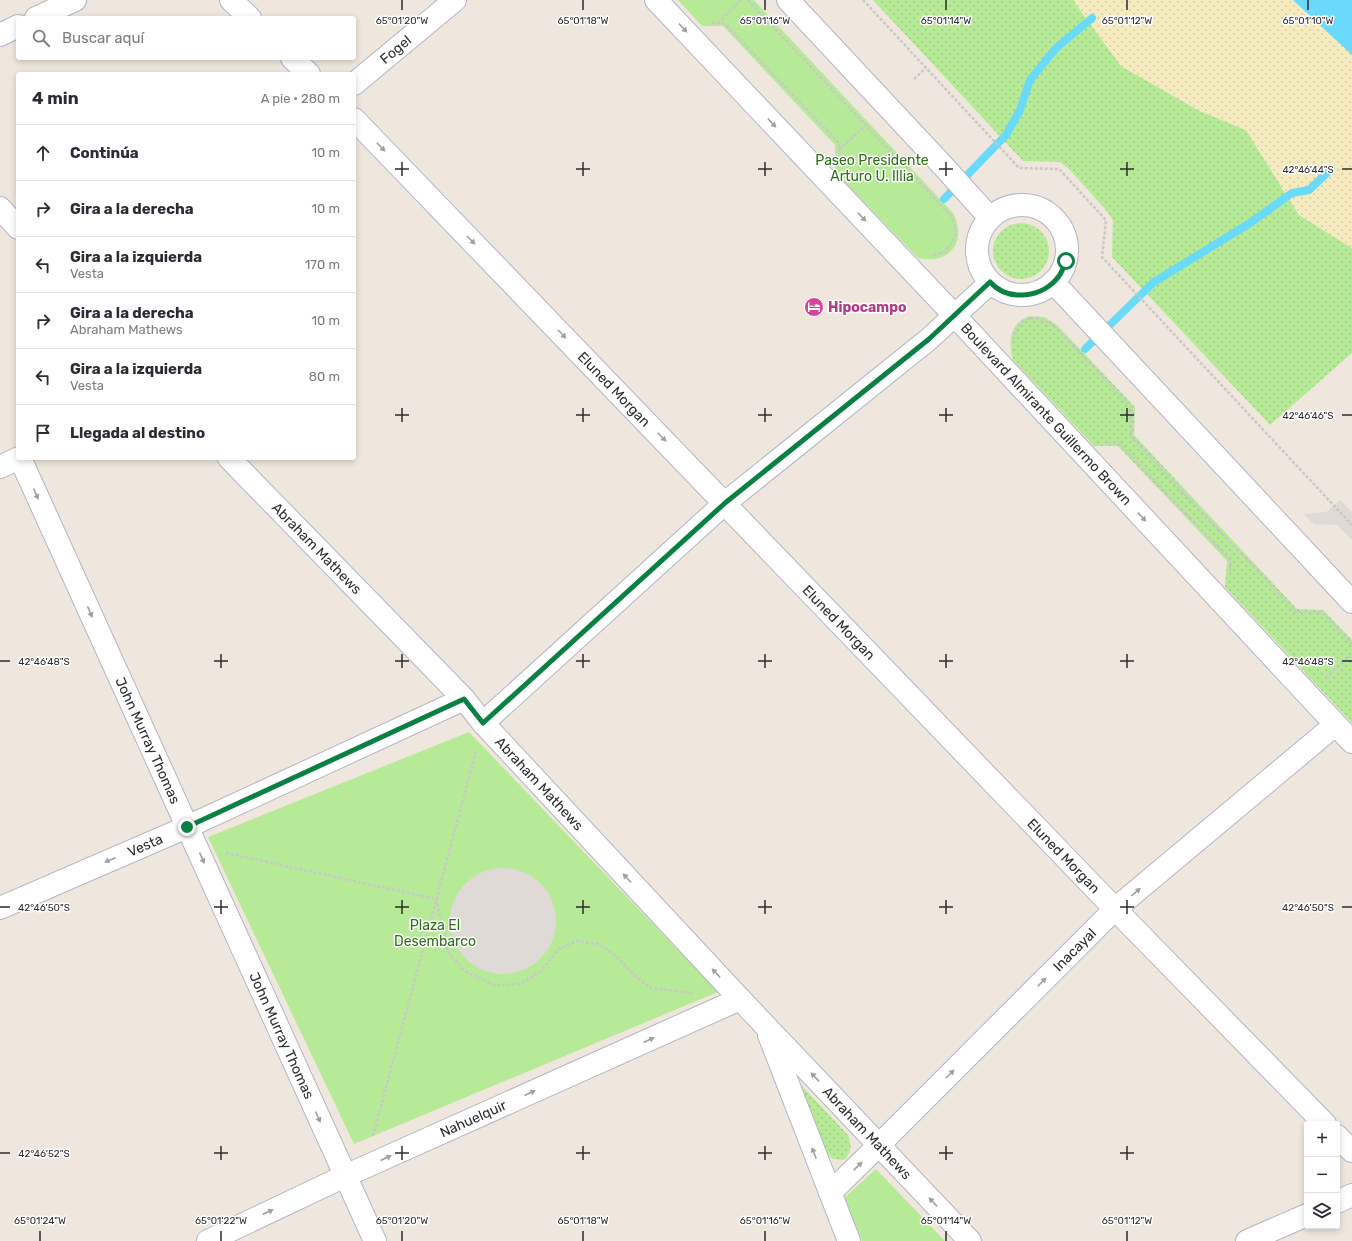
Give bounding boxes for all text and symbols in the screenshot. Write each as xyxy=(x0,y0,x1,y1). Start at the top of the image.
text: 65°01'20"W xyxy=(376,15,428,27)
text: 65°01'18"W xyxy=(557,15,609,27)
text: 65°01'16"W xyxy=(740,15,790,27)
text: 65°01'14"W xyxy=(921,15,971,27)
text: 65°01'12"W xyxy=(1102,15,1152,27)
text: 65°01'10"W xyxy=(1282,15,1334,27)
search box xyxy=(16,16,356,60)
one-way arrow xyxy=(678,23,688,33)
icon: search xyxy=(30,27,52,49)
text: Buscar aquí xyxy=(62,29,144,47)
street label: Fogel xyxy=(376,32,415,67)
text: 4 min xyxy=(32,88,79,108)
text: A pie · 280 m xyxy=(261,91,340,106)
one-way arrow xyxy=(768,118,777,128)
icon: ahead xyxy=(32,142,54,164)
one-way arrow xyxy=(376,142,386,152)
text: Continúa xyxy=(70,144,139,162)
text: 10 m xyxy=(311,145,340,160)
park label: Paseo Presidente Arturo U. Illia xyxy=(815,152,929,185)
text: 42°46'44"S xyxy=(1282,164,1334,176)
icon: right xyxy=(32,198,54,220)
text: Gira a la derecha xyxy=(70,200,194,218)
text: 10 m xyxy=(311,201,340,216)
one-way arrow xyxy=(857,212,866,223)
one-way arrow xyxy=(467,235,476,245)
text: Gira a la izquierda xyxy=(70,248,202,266)
route start xyxy=(1057,252,1075,270)
icon: left xyxy=(32,254,54,276)
text: 170 m xyxy=(305,257,340,272)
text: Vesta xyxy=(70,266,104,281)
hotel icon: Hipocampo xyxy=(803,296,825,318)
place label: Hipocampo xyxy=(828,299,907,316)
text: Gira a la derecha xyxy=(70,304,194,322)
icon: right xyxy=(32,310,54,332)
text: 10 m xyxy=(311,313,340,328)
street label: Boulevard Almirante Guillermo Brown xyxy=(957,319,1135,509)
text: Abraham Mathews xyxy=(70,322,183,337)
one-way arrow xyxy=(557,329,567,339)
street label: Eluned Morgan xyxy=(574,348,654,430)
text: Gira a la izquierda xyxy=(70,360,202,378)
icon: left xyxy=(32,366,54,388)
text: 80 m xyxy=(309,369,340,384)
text: Vesta xyxy=(70,378,104,393)
text: 42°46'46"S xyxy=(1283,410,1333,422)
icon: arrive xyxy=(32,422,54,444)
text: Llegada al destino xyxy=(70,424,205,442)
one-way arrow xyxy=(657,432,667,442)
one-way arrow xyxy=(33,488,39,499)
street label: Abraham Mathews xyxy=(268,499,365,598)
one-way arrow xyxy=(1137,512,1147,522)
street label: Eluned Morgan xyxy=(799,581,879,663)
one-way arrow xyxy=(87,606,93,618)
text: 42°46'48"S xyxy=(18,656,70,668)
text: 42°46'48"S xyxy=(1282,656,1334,668)
street label: John Murray Thomas xyxy=(112,674,184,806)
street label: Abraham Mathews xyxy=(492,733,587,834)
street label: Eluned Morgan xyxy=(1024,815,1104,897)
route end xyxy=(178,818,196,836)
street label: Vesta xyxy=(125,830,165,860)
one-way arrow xyxy=(199,852,205,863)
one-way arrow xyxy=(104,857,115,863)
one-way arrow xyxy=(623,873,632,883)
one-way arrow xyxy=(1130,887,1141,896)
text: 42°46'50"S xyxy=(18,902,70,914)
text: 42°46'50"S xyxy=(1282,902,1334,914)
park label: Plaza El Desembarco xyxy=(394,917,476,950)
street label: Inacayal xyxy=(1049,924,1100,975)
one-way arrow xyxy=(711,968,721,978)
street label: John Murray Thomas xyxy=(246,969,318,1101)
one-way arrow xyxy=(1037,977,1047,987)
one-way arrow xyxy=(643,1037,655,1043)
one-way arrow xyxy=(945,1069,955,1079)
one-way arrow xyxy=(810,1072,820,1082)
street label: Abraham Mathews xyxy=(819,1083,915,1183)
one-way arrow xyxy=(525,1090,536,1096)
street label: Nahuelquir xyxy=(437,1096,510,1141)
one-way arrow xyxy=(316,1111,322,1123)
map controls xyxy=(1304,1121,1340,1229)
button: + xyxy=(1304,1121,1340,1157)
one-way arrow xyxy=(811,1146,817,1158)
text: 42°46'52"S xyxy=(18,1148,70,1160)
one-way arrow xyxy=(380,1154,392,1161)
button: − xyxy=(1304,1157,1340,1193)
one-way arrow xyxy=(853,1161,863,1170)
button: layers xyxy=(1304,1193,1340,1229)
one-way arrow xyxy=(929,1197,938,1208)
one-way arrow xyxy=(263,1209,274,1215)
text: 65°01'24"W xyxy=(14,1215,66,1227)
text: 65°01'22"W xyxy=(195,1215,247,1227)
text: 65°01'20"W xyxy=(376,1215,428,1227)
text: 65°01'18"W xyxy=(557,1215,609,1227)
text: 65°01'16"W xyxy=(740,1215,790,1227)
text: 65°01'14"W xyxy=(921,1215,971,1227)
text: 65°01'12"W xyxy=(1102,1215,1152,1227)

